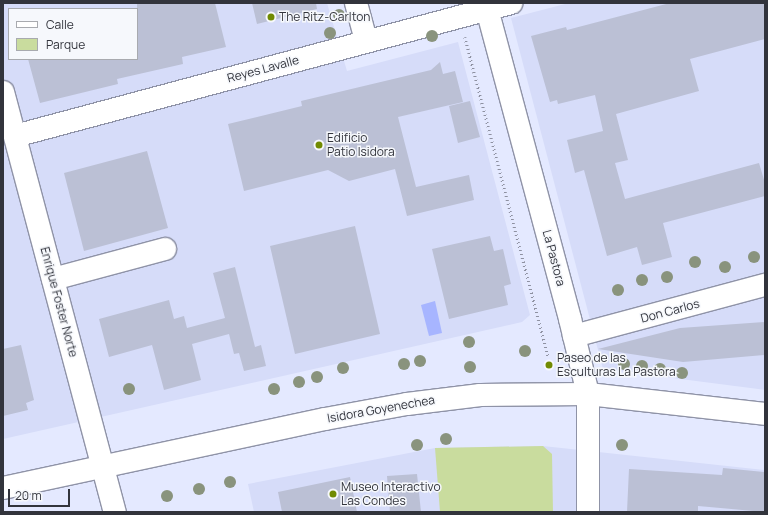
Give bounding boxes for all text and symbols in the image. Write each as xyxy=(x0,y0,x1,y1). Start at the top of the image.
legend xyxy=(8,8,138,60)
place label: The Ritz-Carlton xyxy=(279,10,370,24)
marker: The Ritz-Carlton xyxy=(266,12,276,22)
text: Calle xyxy=(46,16,74,33)
text: Parque xyxy=(46,36,85,53)
street label: Reyes Lavalle xyxy=(225,52,301,86)
place label: Edificio Patio Isidora xyxy=(327,131,395,159)
marker: Edificio Patio Isidora xyxy=(314,140,324,150)
street label: La Pastora xyxy=(540,228,568,288)
street label: Enrique Foster Norte xyxy=(37,245,81,359)
street label: Don Carlos xyxy=(639,296,701,326)
place label: Paseo de las Esculturas La Pastora xyxy=(557,351,676,379)
marker: Paseo de las Esculturas La Pastora xyxy=(544,360,554,370)
street label: Isidora Goyenechea xyxy=(326,392,436,426)
place label: Museo Interactivo Las Condes xyxy=(341,480,440,508)
scale bar xyxy=(10,481,72,507)
text: 20 m xyxy=(15,487,42,504)
marker: Museo Interactivo Las Condes xyxy=(328,489,338,499)

